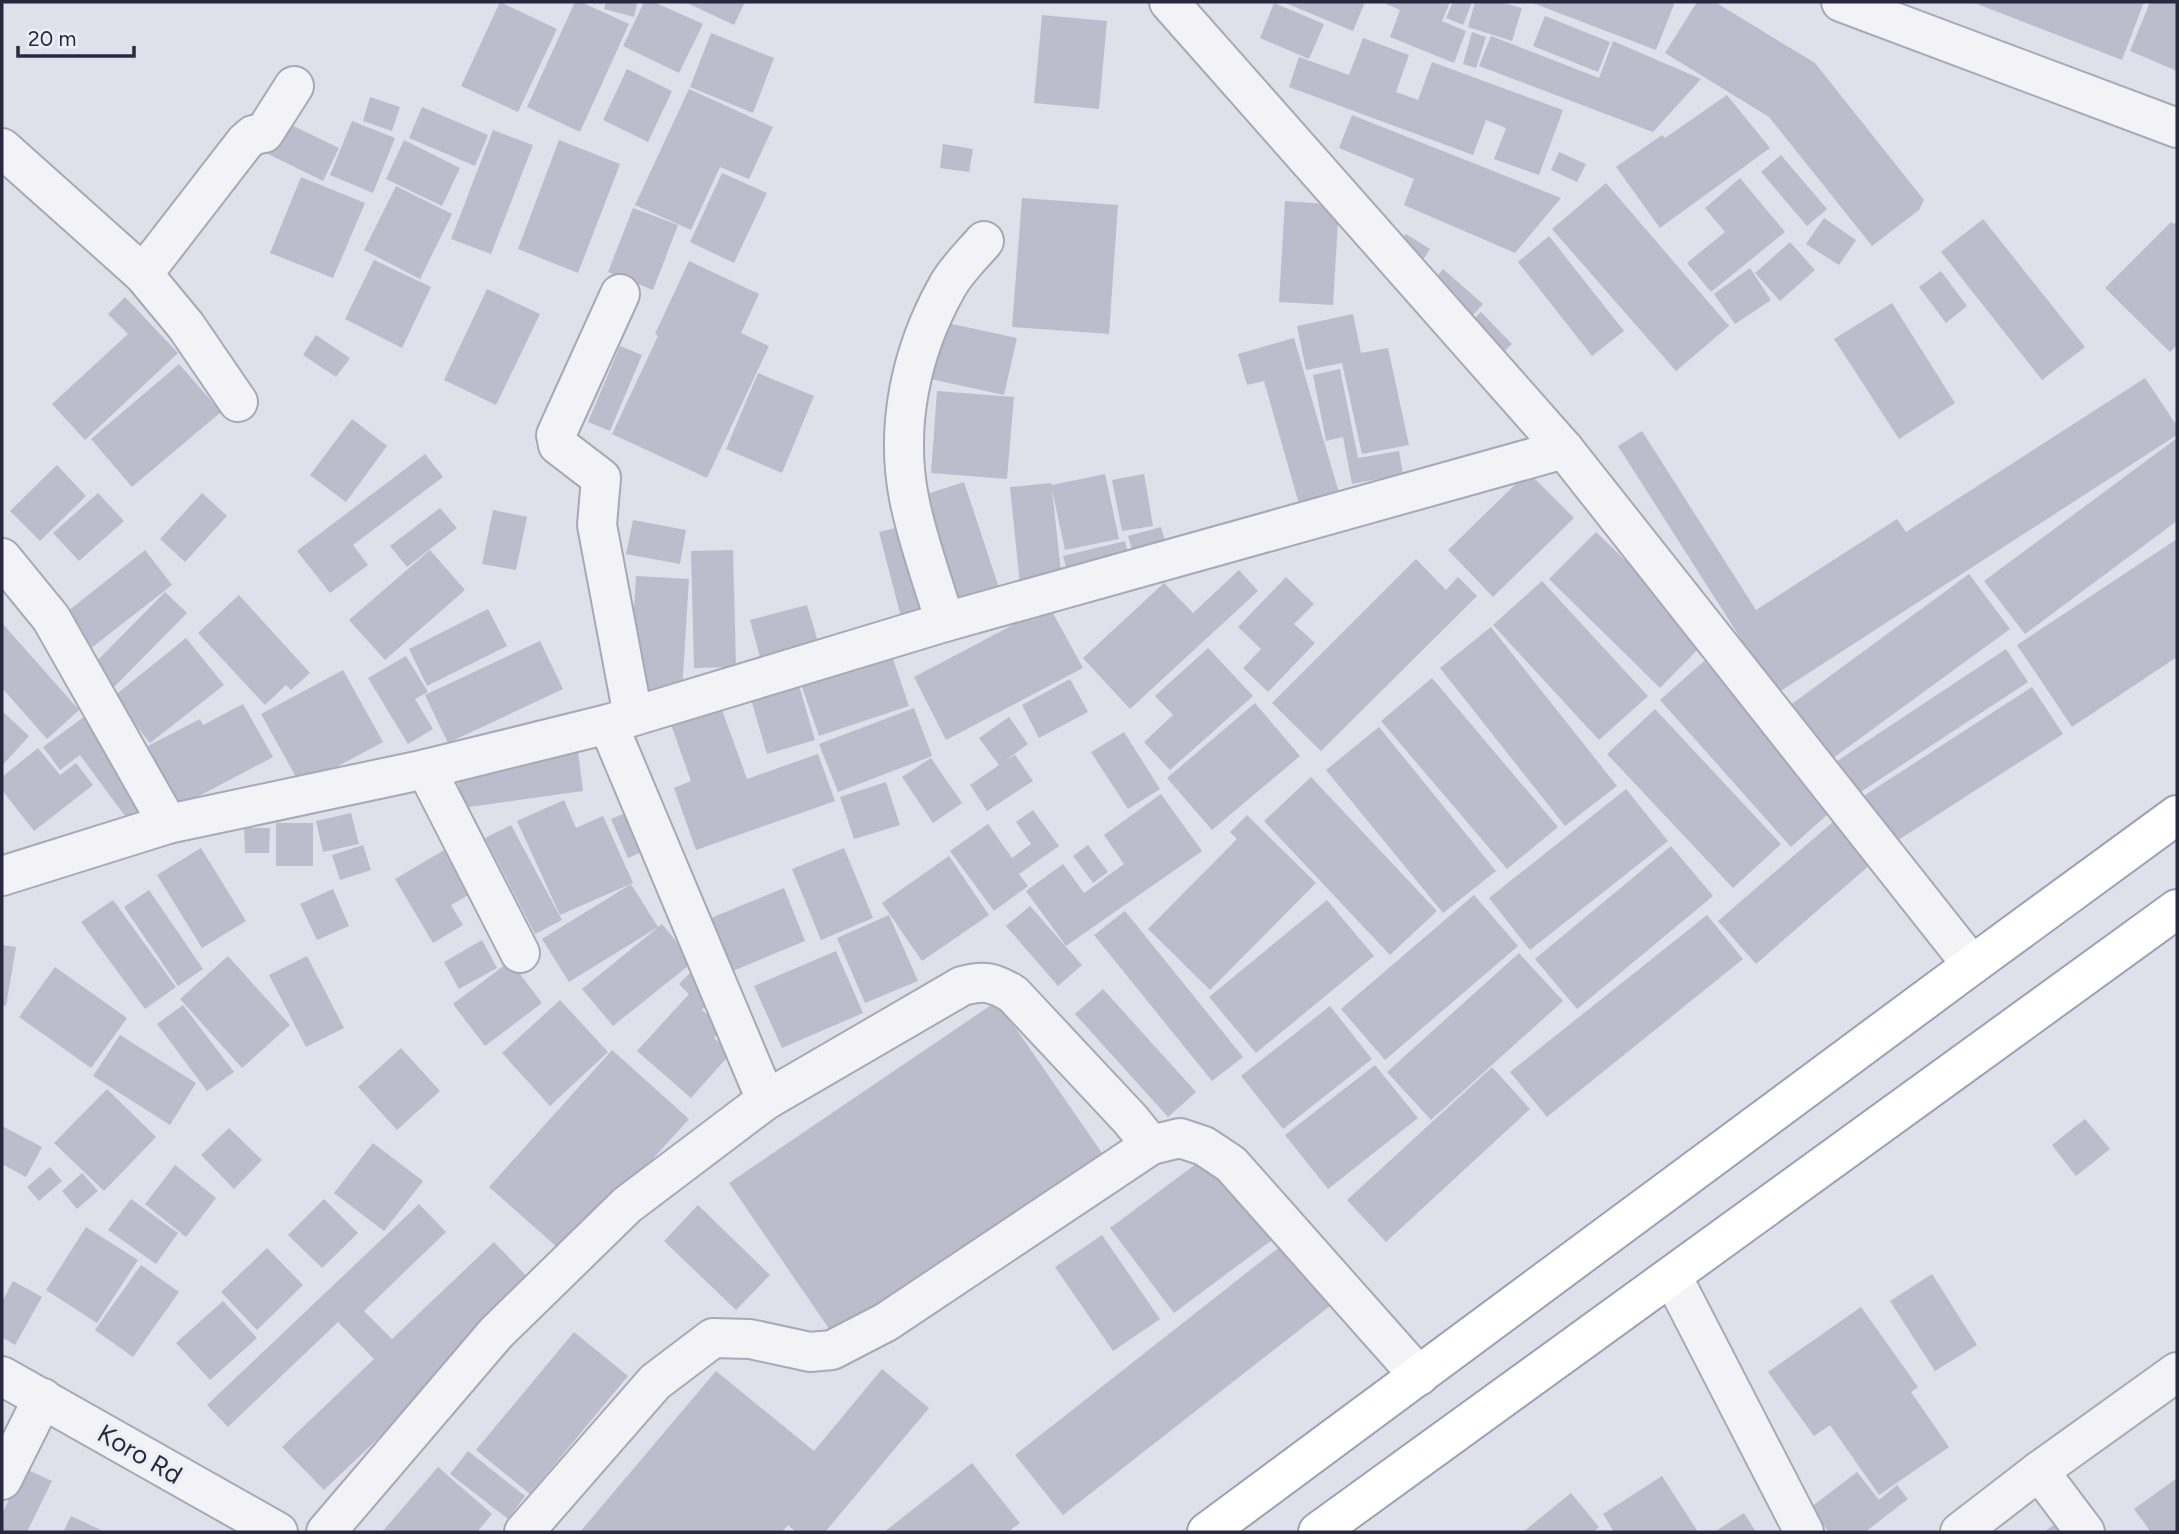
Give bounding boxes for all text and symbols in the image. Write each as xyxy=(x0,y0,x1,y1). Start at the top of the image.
scale bar xyxy=(18,14,133,58)
text: 20 m xyxy=(28,26,76,51)
street label: Koro Rd xyxy=(92,1417,188,1491)

